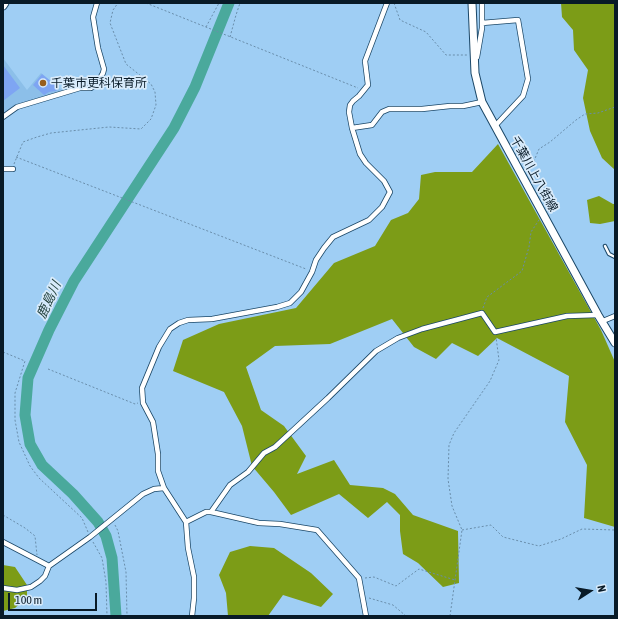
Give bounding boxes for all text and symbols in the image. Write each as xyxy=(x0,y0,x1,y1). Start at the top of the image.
place label: 千葉市更科保育所 xyxy=(51,76,147,90)
marker: 千葉市更科保育所 xyxy=(38,78,48,88)
street label: 千葉川上八街線 xyxy=(507,134,561,214)
water label: 鹿島川 xyxy=(34,279,64,321)
north arrow xyxy=(570,571,610,611)
text: N xyxy=(595,584,608,593)
scale bar xyxy=(10,585,99,611)
text: 100 m xyxy=(15,593,42,607)

